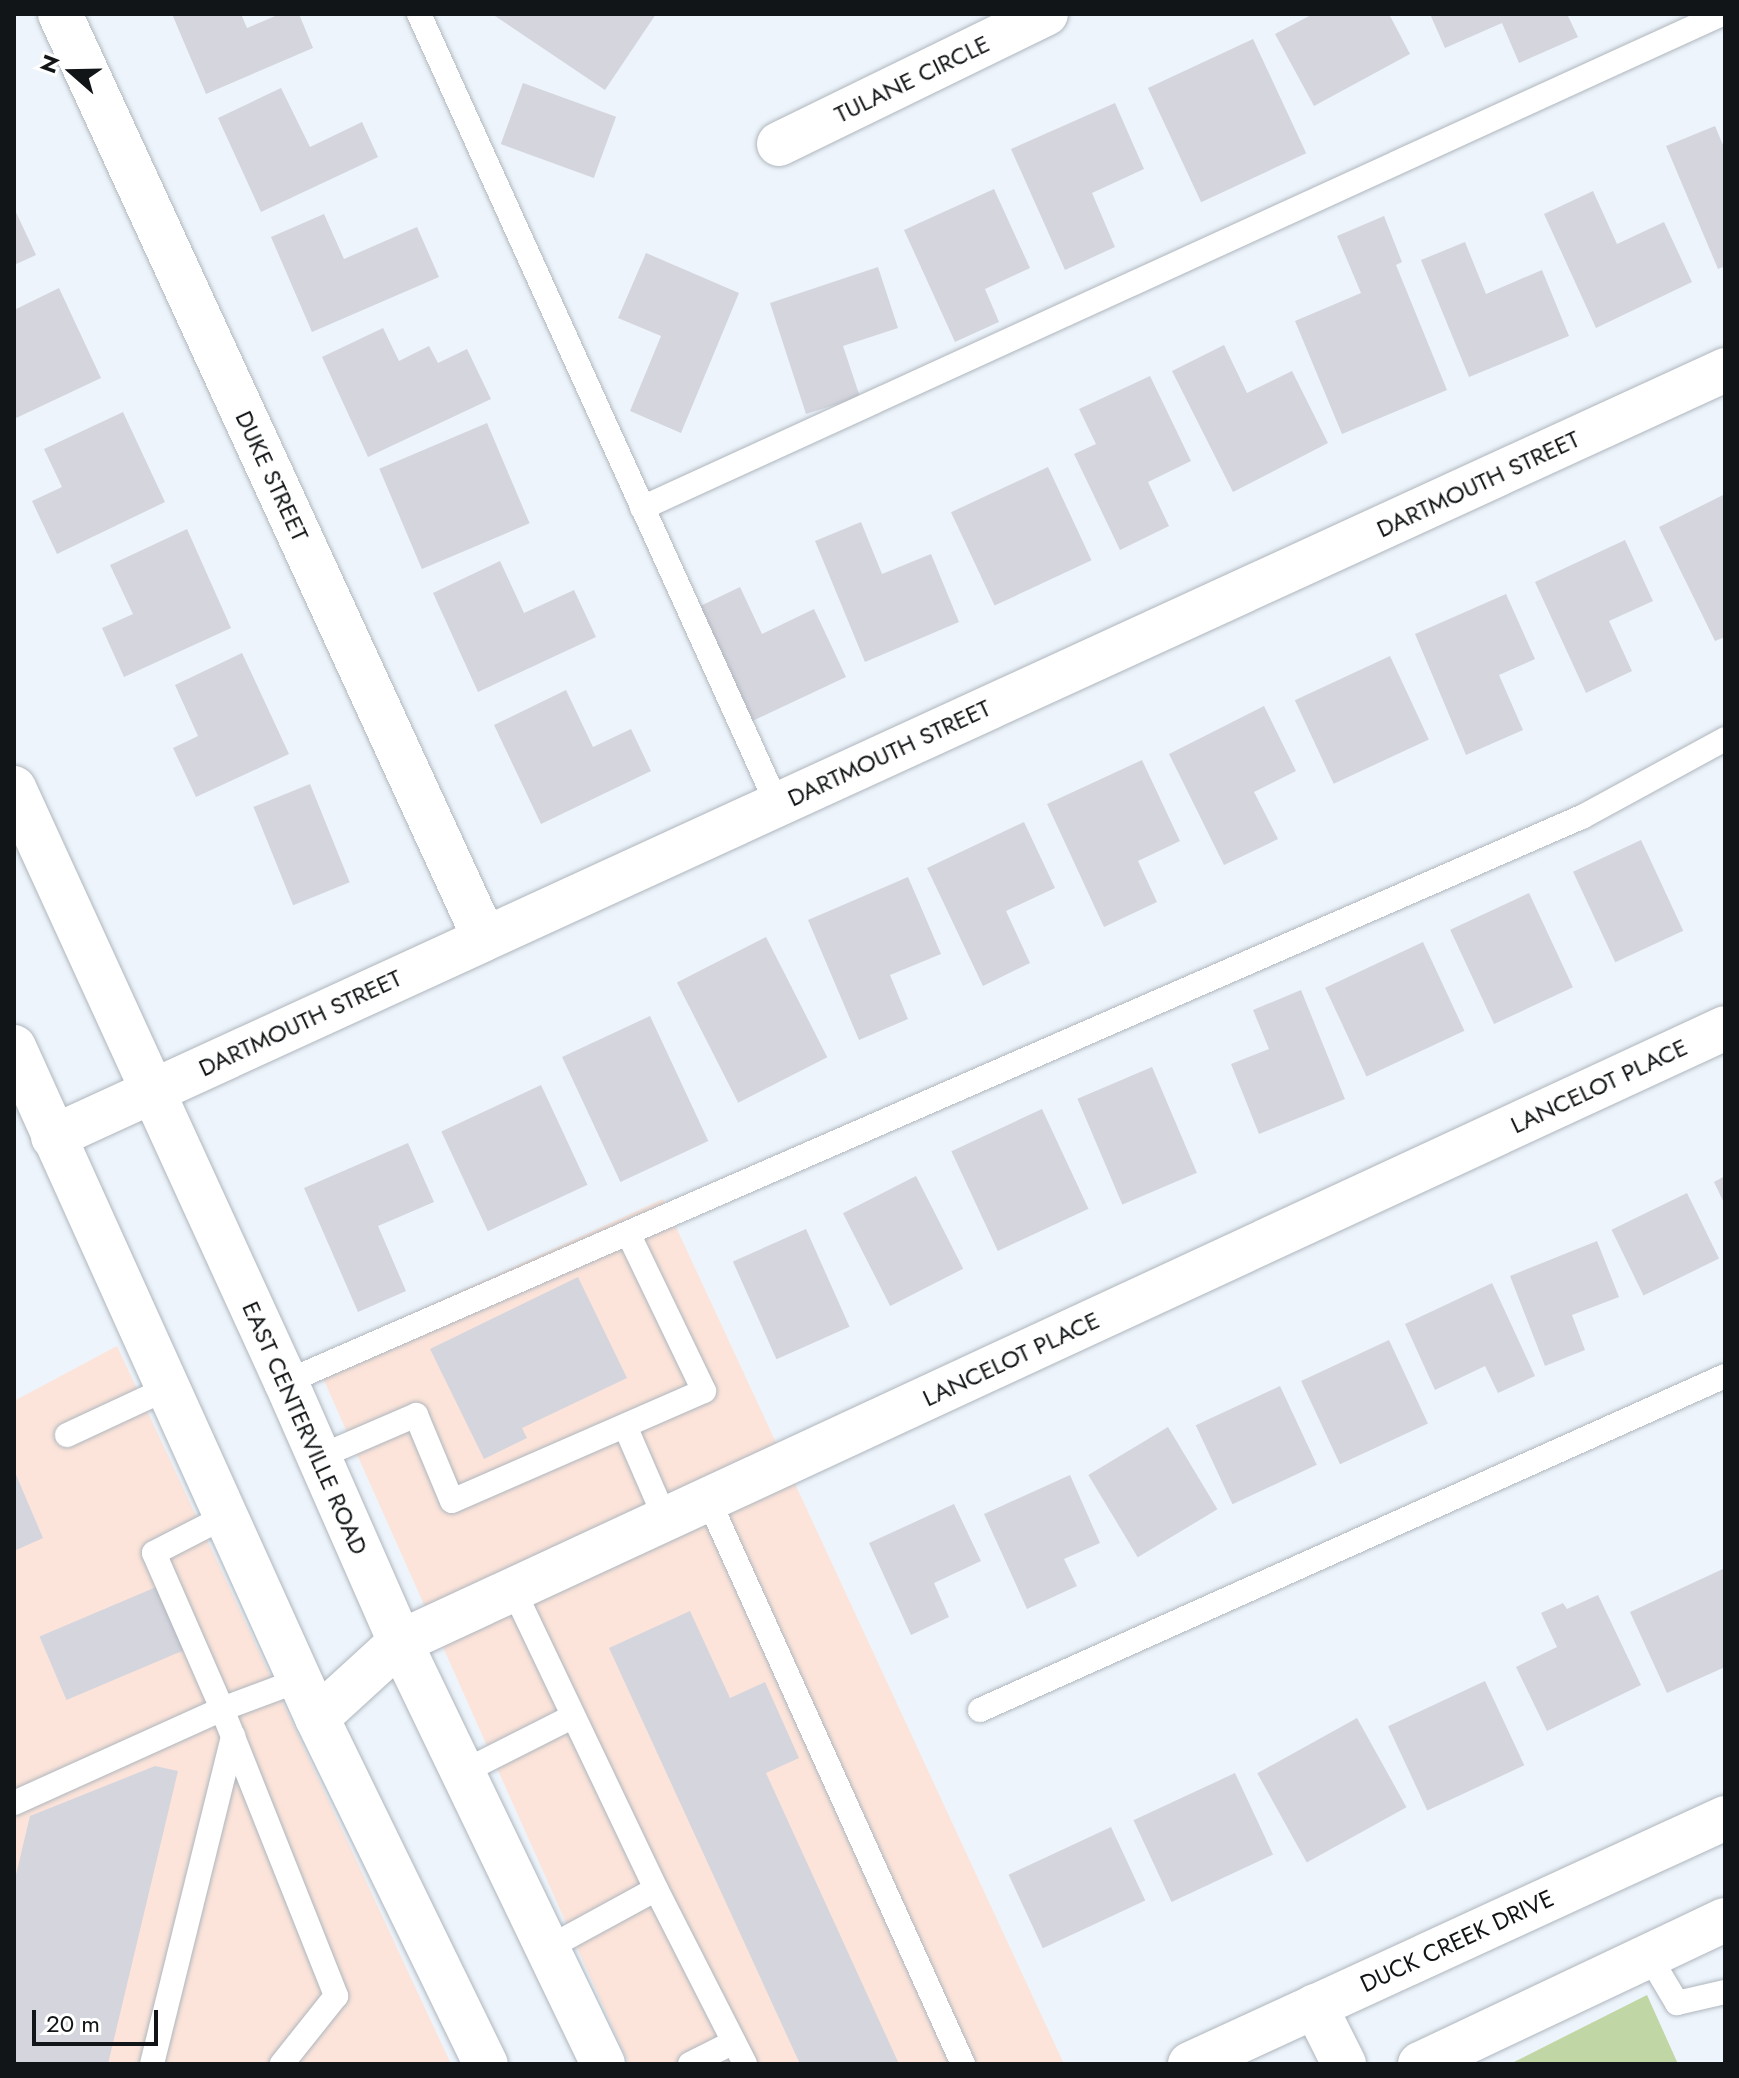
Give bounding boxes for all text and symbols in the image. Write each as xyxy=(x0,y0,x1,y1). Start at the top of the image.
street label: TULANE CIRCLE xyxy=(830,29,994,129)
north arrow xyxy=(32,32,112,112)
text: N xyxy=(31,50,67,77)
street label: DUKE STREET xyxy=(229,406,315,546)
street label: DARTMOUTH STREET xyxy=(1372,424,1584,544)
street label: DARTMOUTH STREET xyxy=(783,693,995,813)
street label: DARTMOUTH STREET xyxy=(194,963,406,1083)
street label: LANCELOT PLACE xyxy=(1506,1032,1692,1140)
street label: EAST CENTERVILLE ROAD xyxy=(236,1297,374,1559)
street label: LANCELOT PLACE xyxy=(918,1305,1104,1413)
street label: DUCK CREEK DRIVE xyxy=(1356,1884,1558,1998)
scale bar xyxy=(36,1994,162,2044)
text: 20 m xyxy=(46,2006,100,2041)

